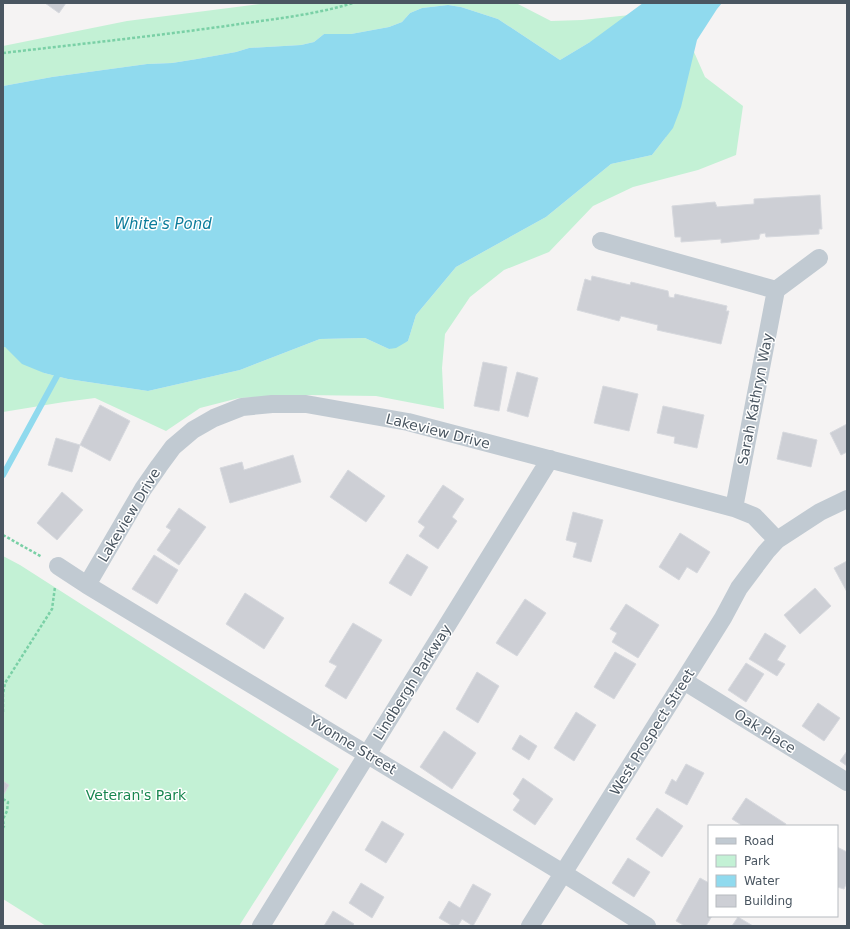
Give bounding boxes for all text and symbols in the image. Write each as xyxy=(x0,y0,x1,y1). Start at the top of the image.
water label: White's Pond xyxy=(114,215,212,233)
street label: Sarah Kathryn Way xyxy=(734,332,776,466)
street label: Lakeview Drive xyxy=(384,410,492,452)
street label: Lakeview Drive xyxy=(95,465,163,565)
street label: Lindbergh Parkway xyxy=(370,621,454,743)
street label: West Prospect Street xyxy=(607,665,698,798)
street label: Oak Place xyxy=(731,706,799,756)
street label: Yvonne Street xyxy=(306,712,400,778)
park label: Veteran's Park xyxy=(86,787,187,803)
legend xyxy=(708,825,838,917)
text: Road xyxy=(744,834,774,848)
text: Park xyxy=(744,854,770,868)
text: Water xyxy=(744,874,780,888)
text: Building xyxy=(744,894,793,908)

